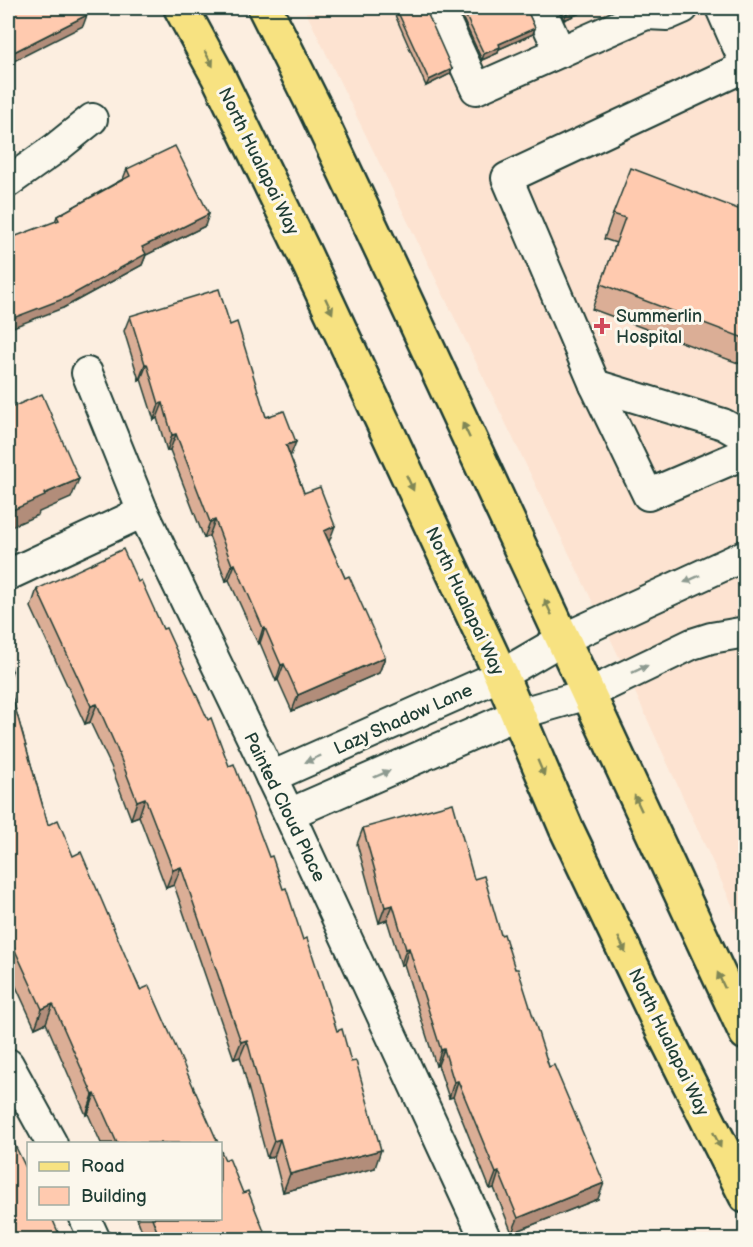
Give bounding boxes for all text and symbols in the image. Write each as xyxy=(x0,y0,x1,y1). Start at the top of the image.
one-way arrow xyxy=(204,51,214,68)
street label: North Hualapai Way xyxy=(214,84,304,239)
one-way arrow xyxy=(324,297,334,315)
place label: Summerlin Hospital xyxy=(616,306,702,348)
marker: Summerlin Hospital xyxy=(593,317,611,335)
one-way arrow xyxy=(461,422,470,439)
one-way arrow xyxy=(406,474,415,491)
street label: North Hualapai Way xyxy=(421,524,508,679)
one-way arrow xyxy=(683,574,701,584)
one-way arrow xyxy=(543,597,553,615)
one-way arrow xyxy=(632,664,649,673)
street label: Lazy Shadow Lane xyxy=(331,679,476,759)
street label: Painted Cloud Place xyxy=(239,729,330,886)
one-way arrow xyxy=(304,755,322,764)
one-way arrow xyxy=(536,760,546,778)
one-way arrow xyxy=(373,769,391,779)
one-way arrow xyxy=(633,794,643,812)
one-way arrow xyxy=(618,937,627,954)
street label: North Hualapai Way xyxy=(624,965,714,1120)
one-way arrow xyxy=(716,971,725,988)
one-way arrow xyxy=(712,1131,721,1148)
legend xyxy=(27,1142,222,1220)
text: Road xyxy=(81,1156,125,1177)
text: Building xyxy=(81,1186,147,1207)

